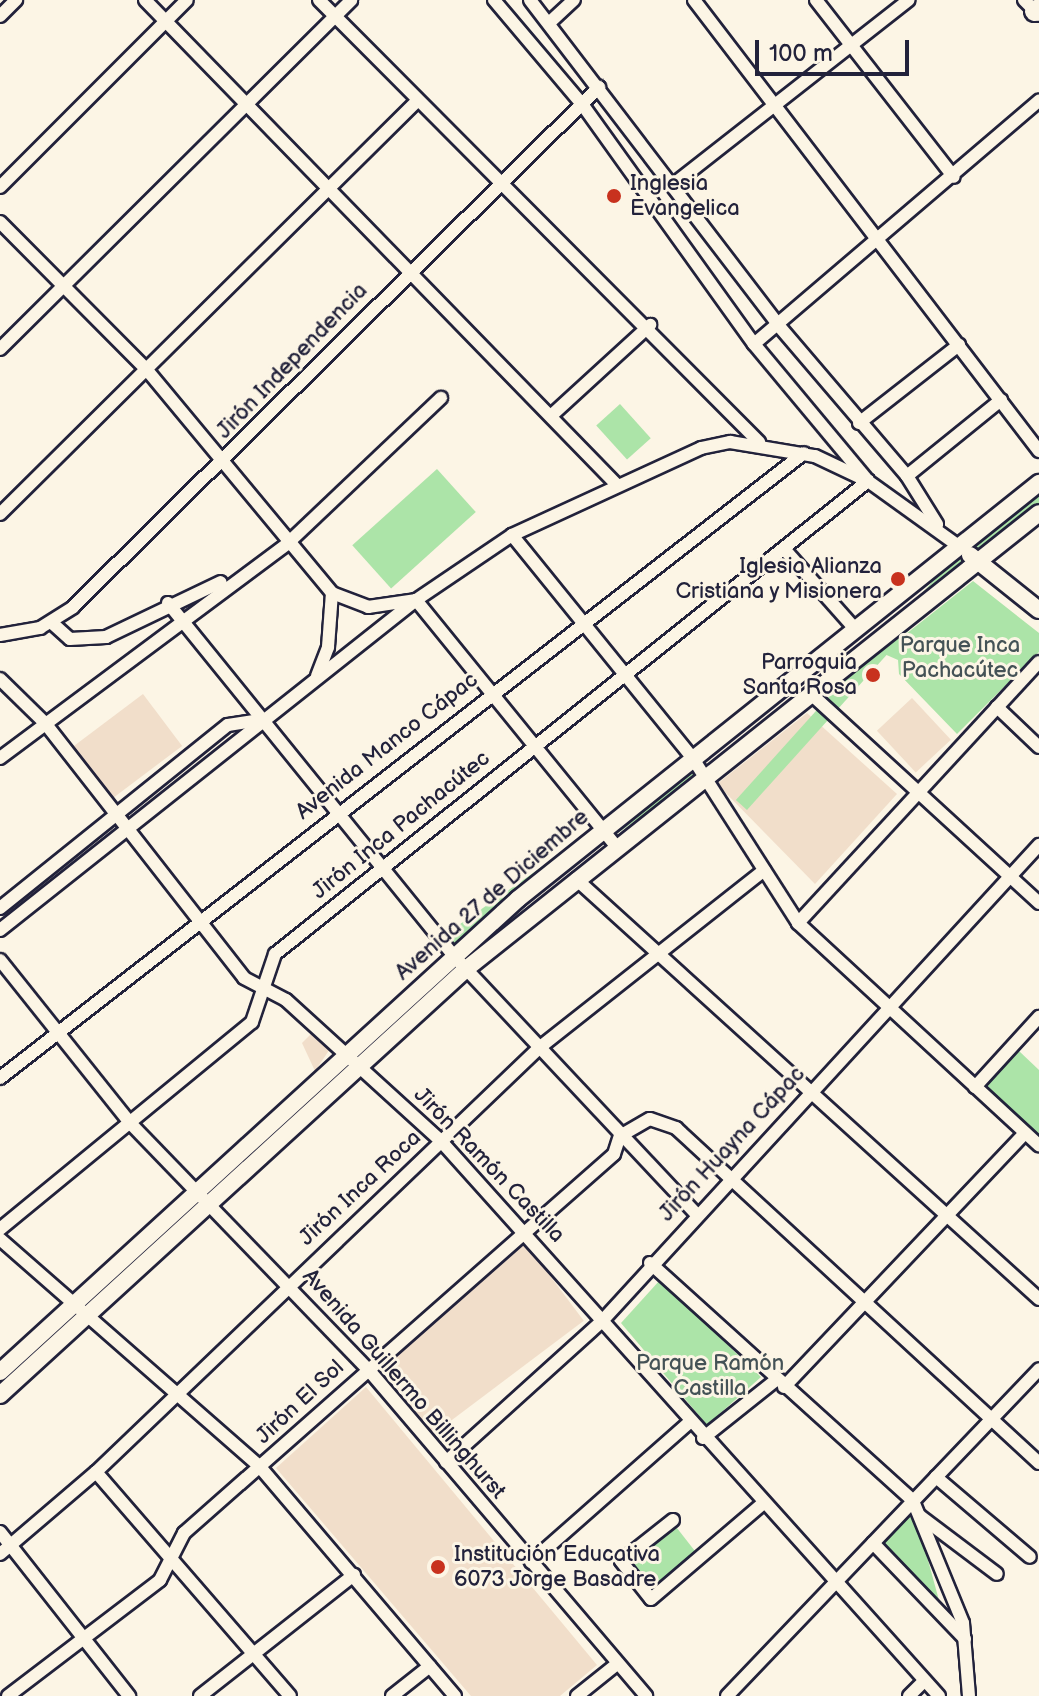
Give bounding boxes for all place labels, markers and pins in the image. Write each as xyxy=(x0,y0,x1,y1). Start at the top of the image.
place label: Inglesia Evangelica xyxy=(630,170,740,222)
marker: Inglesia Evangelica xyxy=(605,187,623,205)
place label: Iglesia Alianza Cristiana y Misionera xyxy=(673,553,882,604)
marker: Iglesia Alianza Cristiana y Misionera xyxy=(889,570,907,588)
place label: Parroquia Santa Rosa xyxy=(743,649,857,700)
marker: Parroquia Santa Rosa xyxy=(864,666,882,684)
place label: Institución Educativa 6073 Jorge Basadre xyxy=(454,1541,660,1592)
marker: Institución Educativa 6073 Jorge Basadre xyxy=(429,1558,447,1576)

